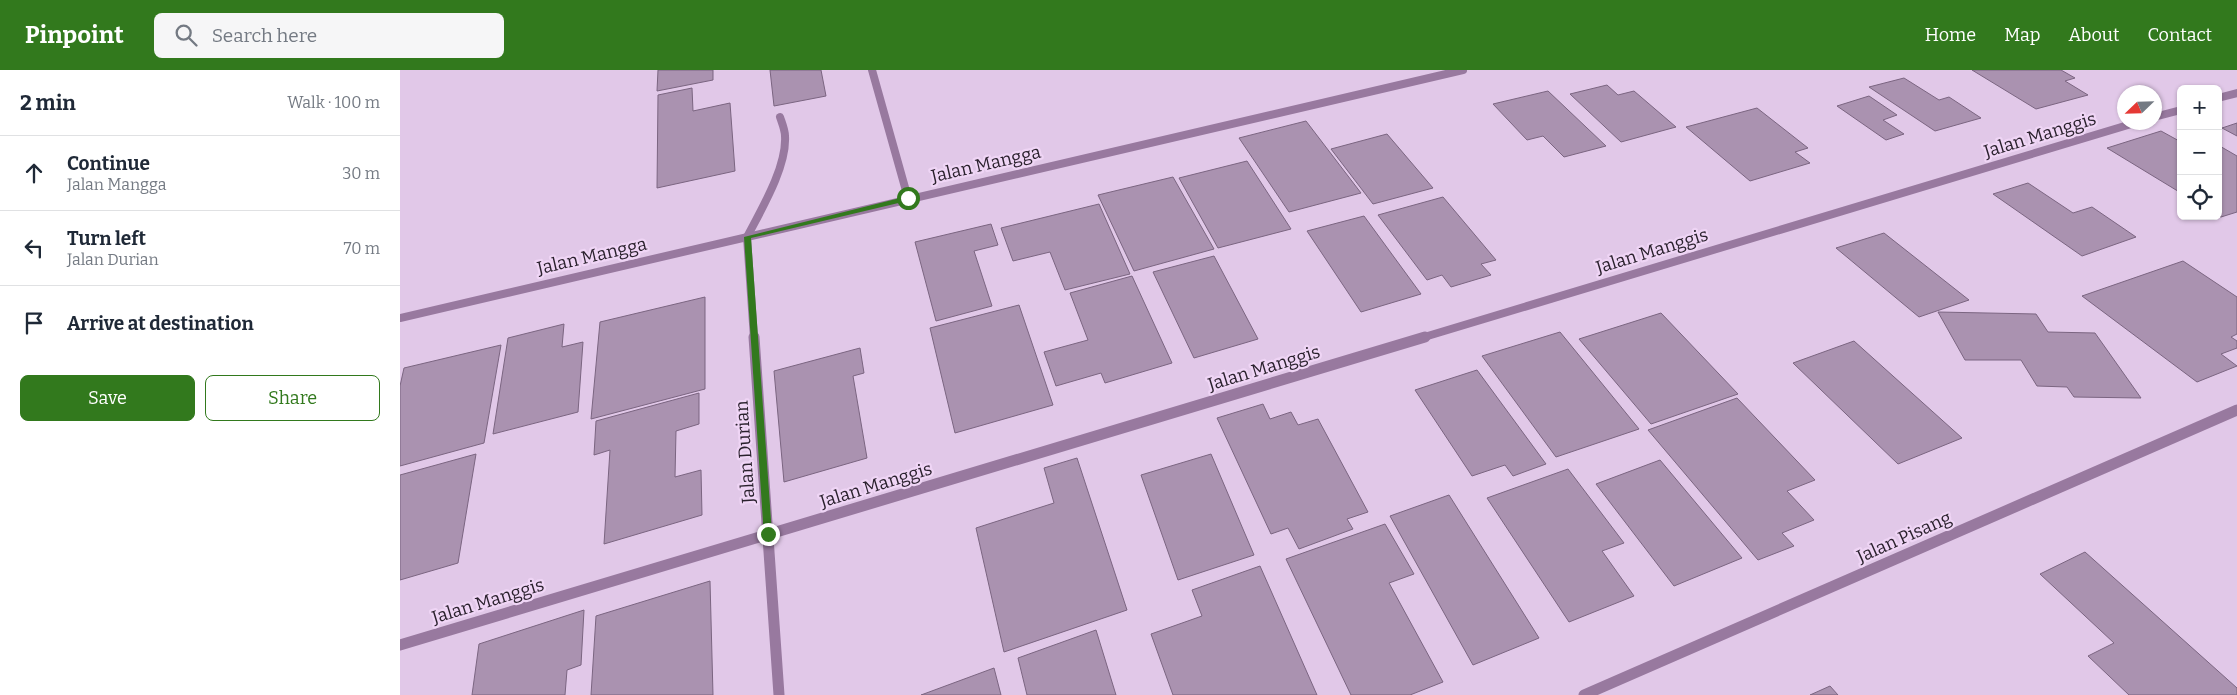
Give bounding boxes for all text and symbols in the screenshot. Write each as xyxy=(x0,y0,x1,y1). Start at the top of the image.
search box xyxy=(154,13,504,58)
text: Pinpoint xyxy=(25,21,124,49)
icon: search xyxy=(172,21,200,49)
text: Search here xyxy=(212,24,317,47)
text: Home xyxy=(1925,24,1976,46)
text: Map xyxy=(2004,24,2040,46)
text: About xyxy=(2068,24,2119,46)
text: Contact xyxy=(2147,24,2212,46)
north arrow xyxy=(2117,85,2162,130)
map controls xyxy=(2177,85,2222,220)
button: + xyxy=(2177,85,2222,130)
text: 2 min xyxy=(20,90,76,116)
text: Walk · 100 m xyxy=(287,93,380,112)
street label: Jalan Manggis xyxy=(1980,108,2099,163)
button: − xyxy=(2177,130,2222,175)
street label: Jalan Mangga xyxy=(928,141,1043,188)
text: Continue xyxy=(67,152,150,175)
icon: ahead xyxy=(20,159,48,187)
text: 30 m xyxy=(342,164,380,183)
text: Jalan Mangga xyxy=(67,175,167,194)
button: locate xyxy=(2177,175,2222,220)
route start xyxy=(897,187,920,210)
street label: Jalan Manggis xyxy=(1592,224,1711,279)
text: Turn left xyxy=(67,227,146,250)
street label: Jalan Mangga xyxy=(534,233,649,280)
icon: left xyxy=(20,234,48,262)
text: 70 m xyxy=(344,239,380,258)
text: Jalan Durian xyxy=(67,250,159,269)
icon: arrive xyxy=(20,309,48,337)
text: Arrive at destination xyxy=(67,312,254,335)
street label: Jalan Manggis xyxy=(1204,341,1323,396)
button: Save xyxy=(20,375,195,421)
button: Share xyxy=(205,375,380,421)
street label: Jalan Durian xyxy=(730,399,760,505)
street label: Jalan Manggis xyxy=(816,458,935,513)
street label: Jalan Pisang xyxy=(1852,506,1955,568)
route end xyxy=(757,523,780,546)
street label: Jalan Manggis xyxy=(428,574,547,629)

